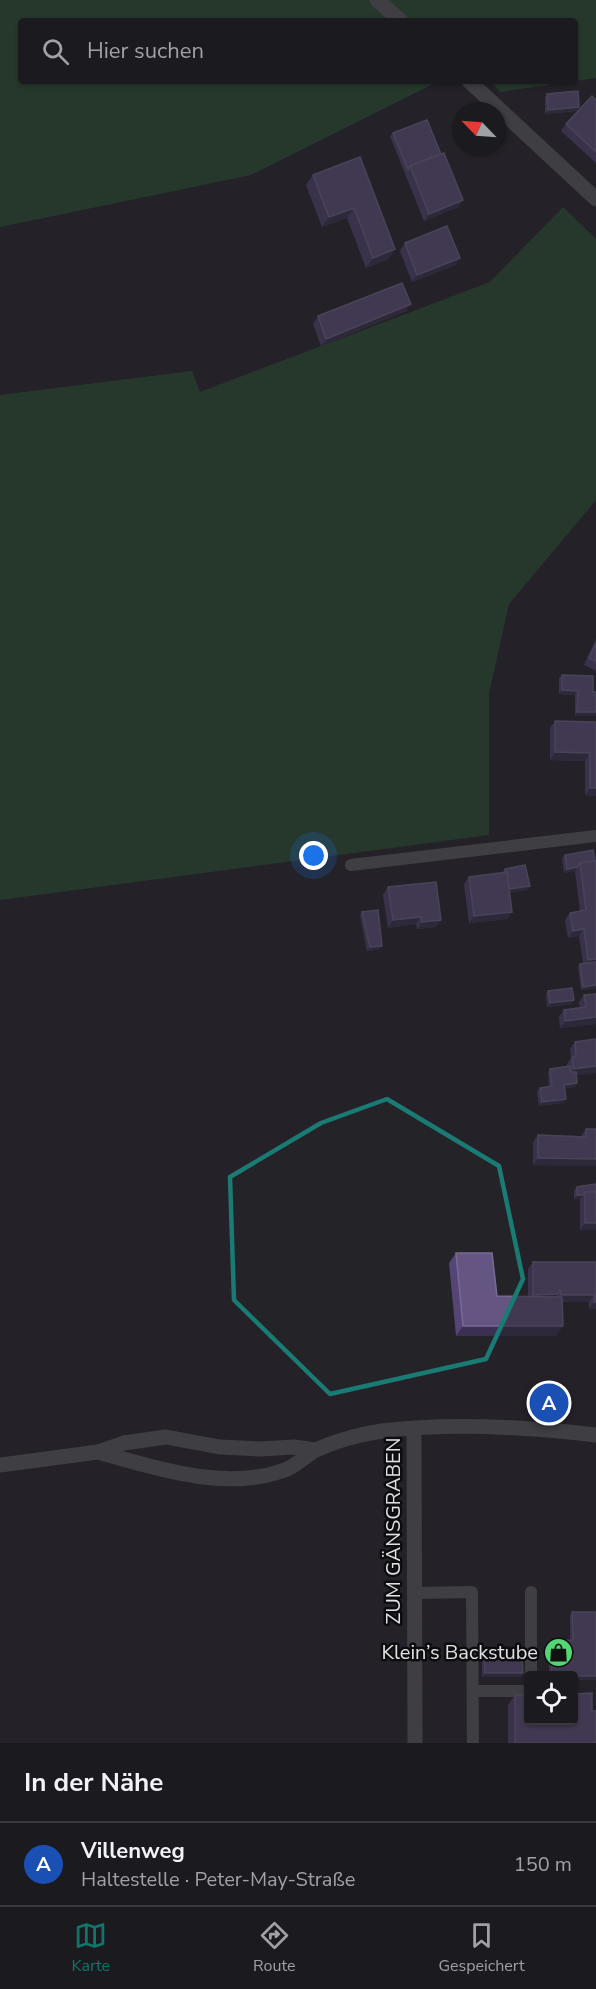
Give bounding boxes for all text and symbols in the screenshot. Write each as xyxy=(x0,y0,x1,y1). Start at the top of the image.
search box xyxy=(18,18,578,84)
icon: search xyxy=(39,35,72,68)
text: Hier suchen xyxy=(87,36,204,66)
north arrow xyxy=(452,102,506,156)
your location xyxy=(299,841,328,870)
pin: A xyxy=(530,1380,568,1426)
street label: ZUM GÄNSGRABEN xyxy=(380,1437,407,1625)
shop icon: Klein’s Backstube xyxy=(543,1636,575,1668)
place label: Klein’s Backstube xyxy=(381,1639,538,1666)
map controls xyxy=(524,1671,578,1725)
button: locate xyxy=(524,1671,578,1725)
text: In der Nähe xyxy=(24,1765,163,1800)
text: Villenweg xyxy=(81,1836,185,1866)
text: A xyxy=(36,1851,51,1878)
text: 150 m xyxy=(514,1851,572,1878)
text: Haltestelle · Peter-May-Straße xyxy=(81,1866,355,1893)
tab: Karte xyxy=(71,1919,110,1977)
tab: Route xyxy=(253,1919,295,1977)
tab: Gespeichert xyxy=(438,1919,525,1977)

